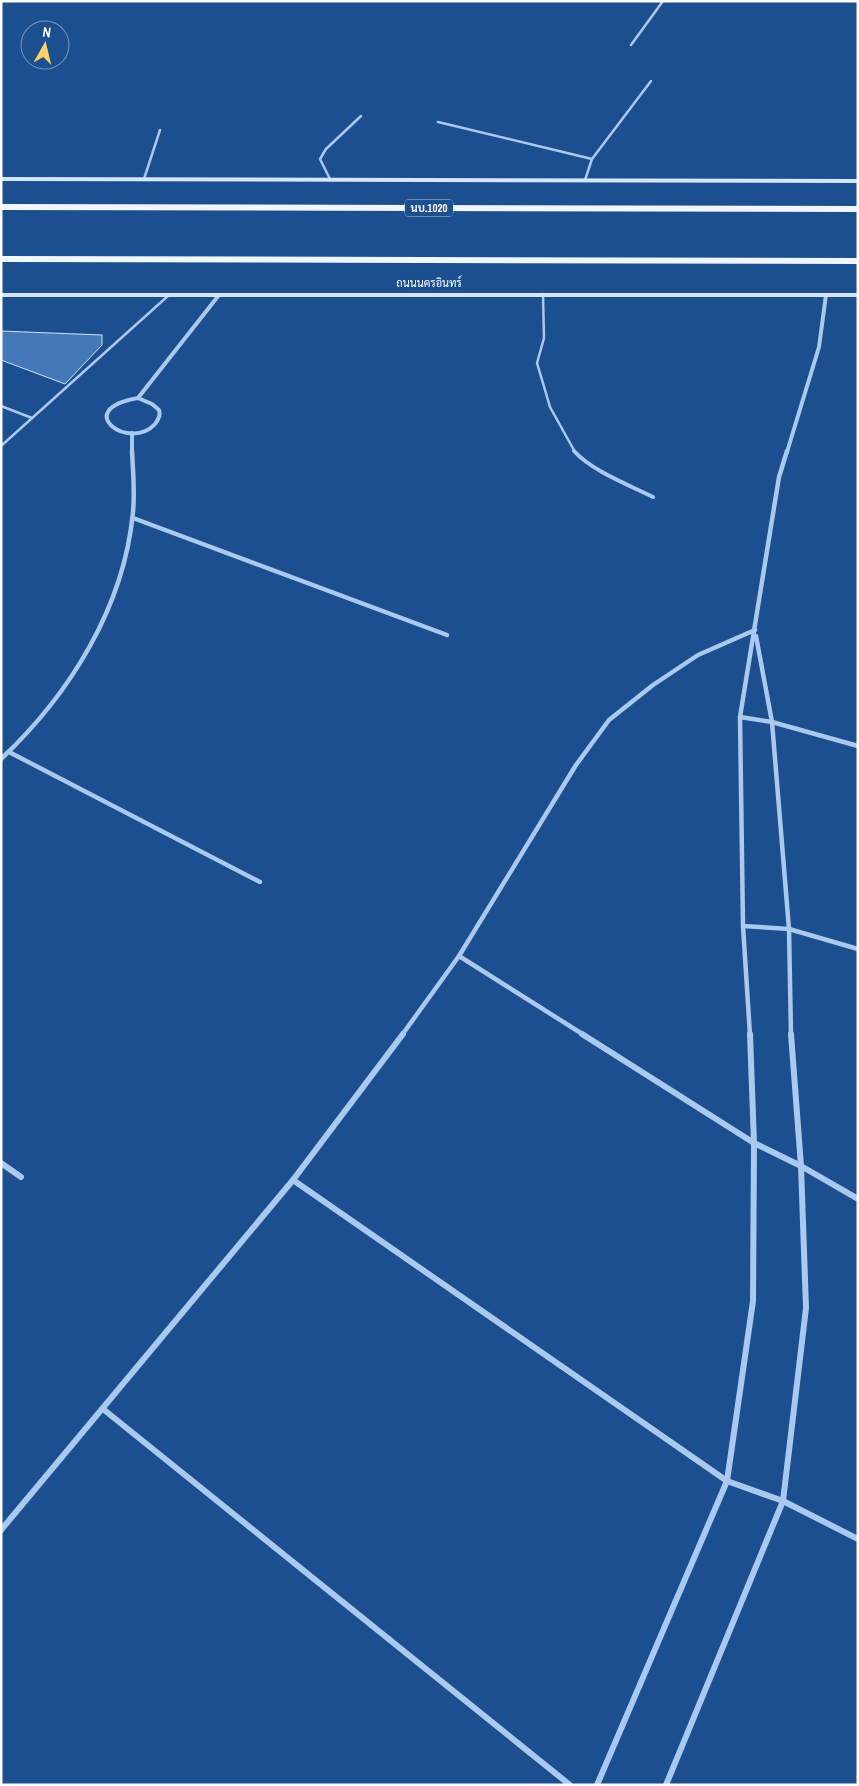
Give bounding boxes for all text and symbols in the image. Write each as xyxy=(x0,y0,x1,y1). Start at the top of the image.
north arrow xyxy=(20,20,70,70)
text: N xyxy=(41,23,52,42)
road number: นบ.1020 xyxy=(405,200,453,217)
street label: ถนนนครอินทร์ xyxy=(396,275,462,290)

